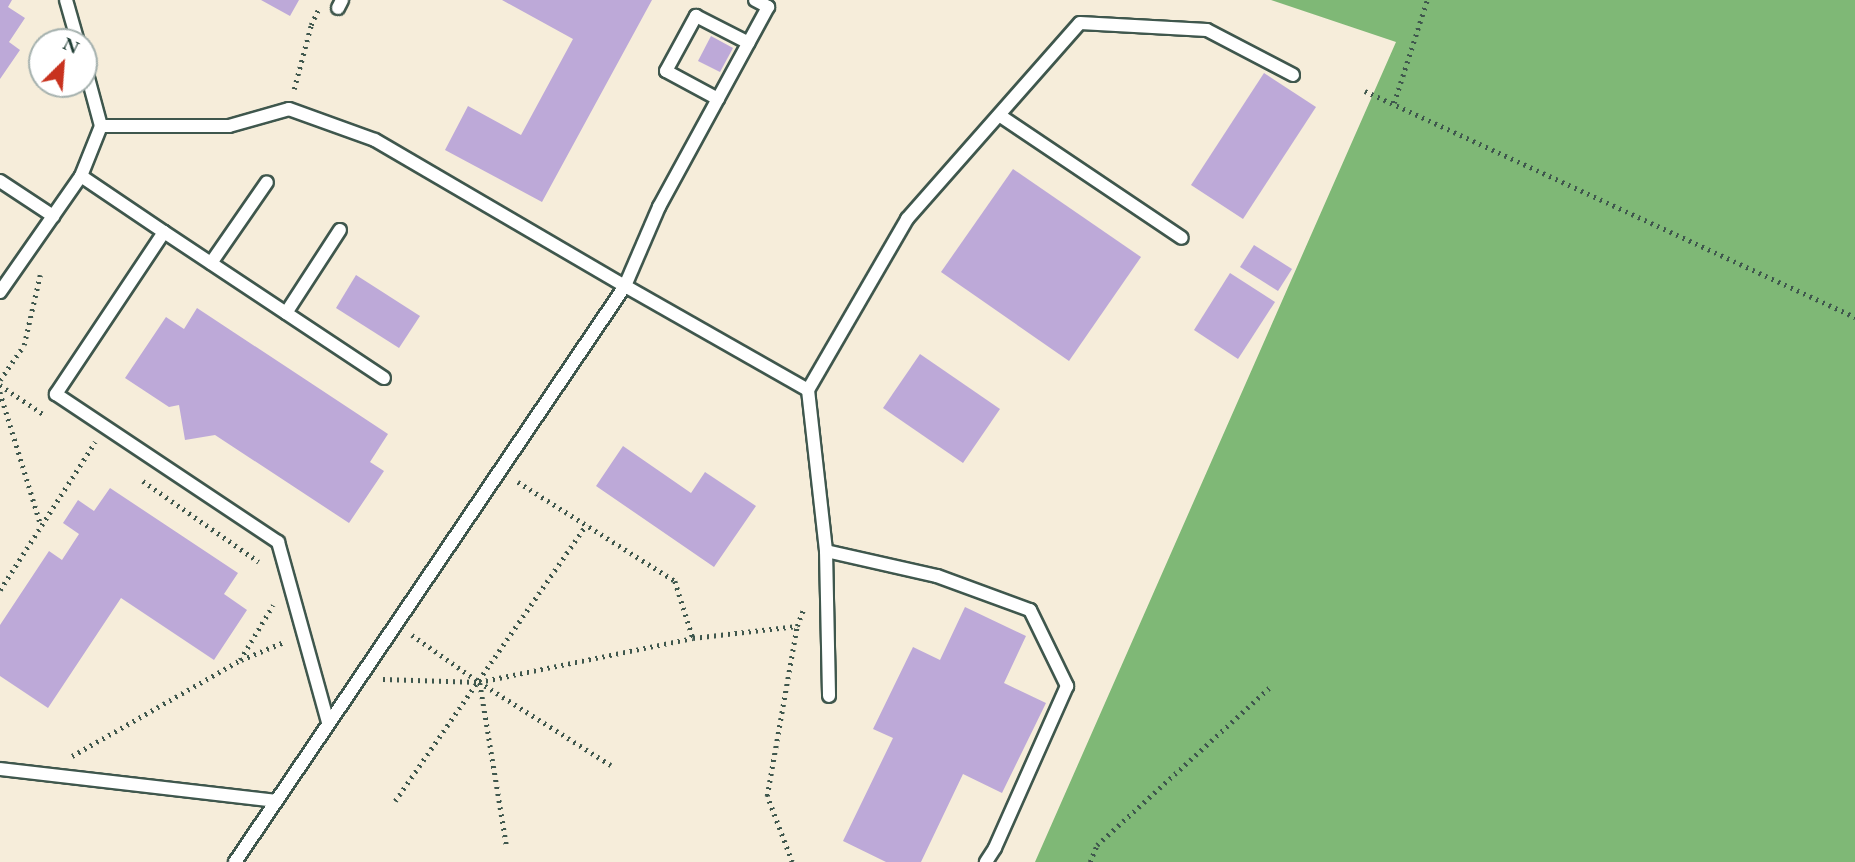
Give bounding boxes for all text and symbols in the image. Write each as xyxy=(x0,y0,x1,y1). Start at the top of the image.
north arrow xyxy=(28,28,98,98)
text: N xyxy=(59,31,83,60)

